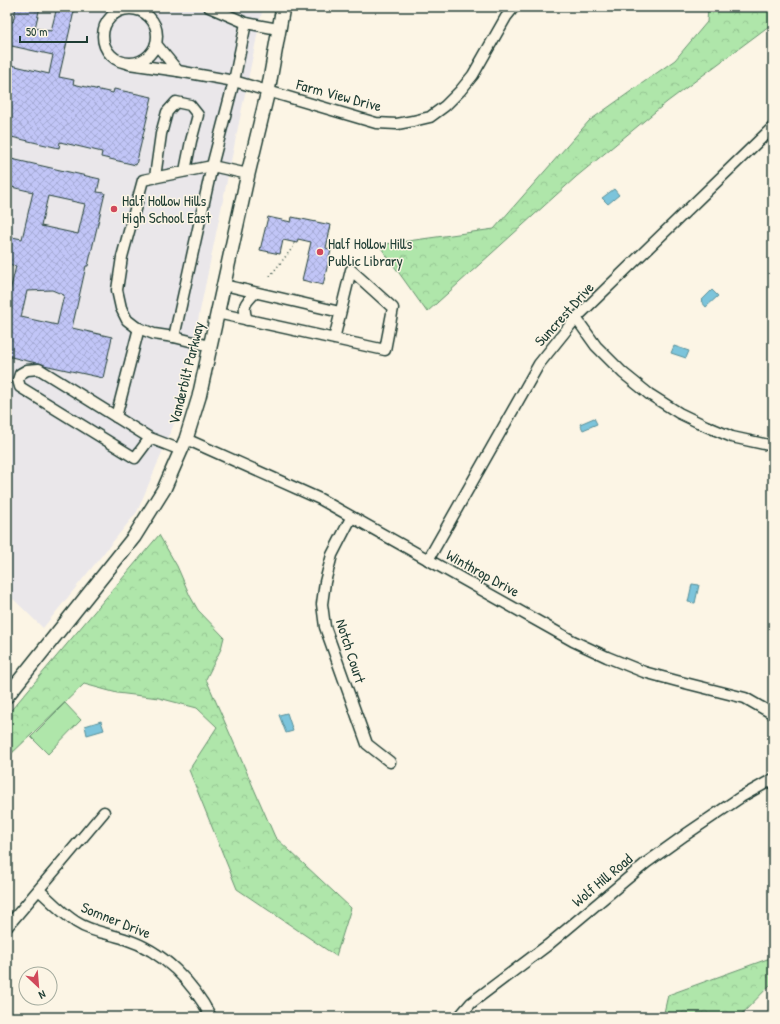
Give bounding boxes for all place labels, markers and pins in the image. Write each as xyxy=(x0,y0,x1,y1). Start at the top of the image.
place label: Half Hollow Hills High School East xyxy=(122,190,212,228)
marker: Half Hollow Hills High School East xyxy=(109,204,119,214)
place label: Half Hollow Hills Public Library xyxy=(328,233,413,271)
marker: Half Hollow Hills Public Library xyxy=(315,247,325,257)

